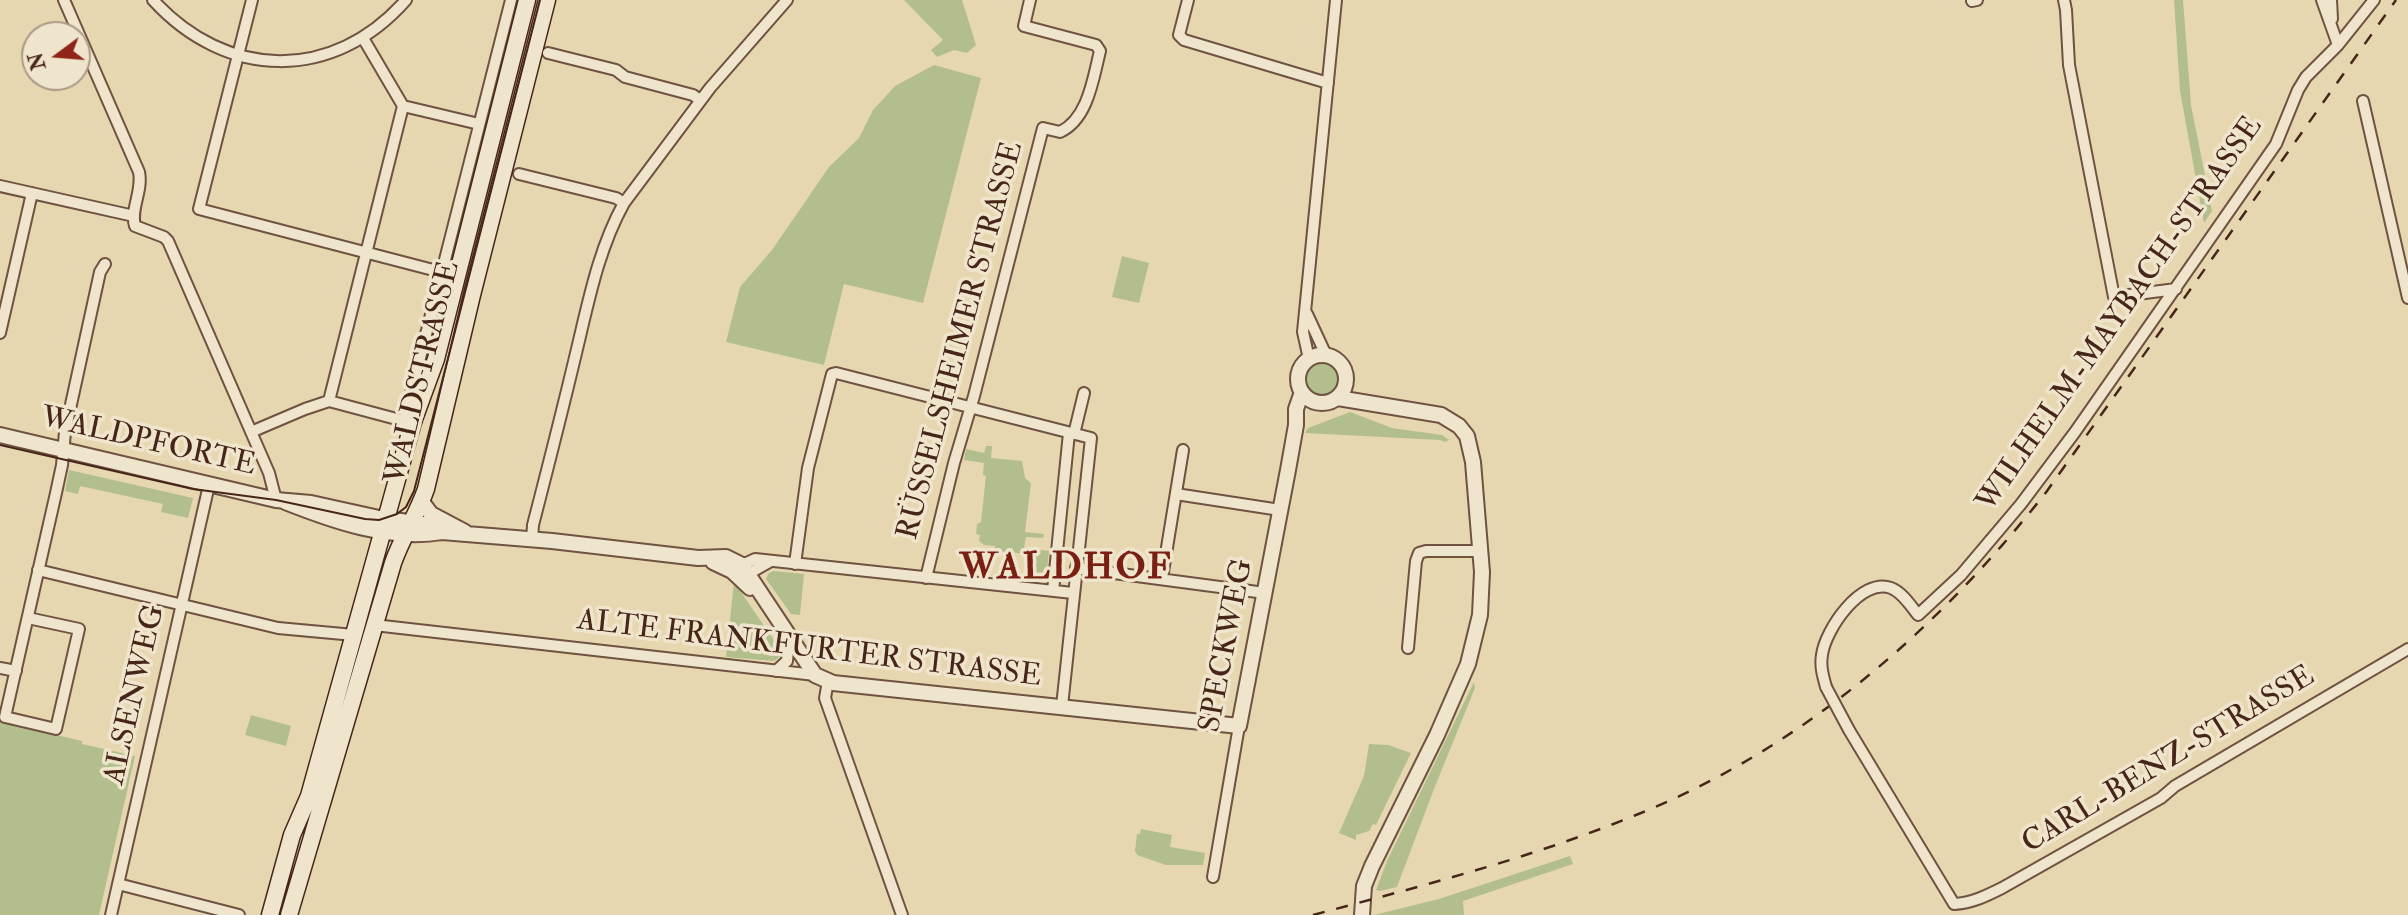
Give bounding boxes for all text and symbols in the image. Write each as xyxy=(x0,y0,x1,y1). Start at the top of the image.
north arrow xyxy=(21,21,91,91)
text: N xyxy=(24,50,52,73)
street label: WILHELM-MAYBACH-STRASSE xyxy=(1970,111,2272,519)
street label: RÜSSELSHEIMER STRASSE xyxy=(892,138,1032,544)
street label: WALDSTRASSE xyxy=(379,258,469,488)
street label: WALDPFORTE xyxy=(37,401,259,485)
district label: WALDHOF xyxy=(960,548,1172,592)
street label: SPECKWEG xyxy=(1194,556,1262,736)
street label: ALSENWEG xyxy=(98,602,174,788)
street label: ALTE FRANKFURTER STRASSE xyxy=(575,604,1043,696)
street label: CARL-BENZ-STRASSE xyxy=(2016,659,2322,863)

